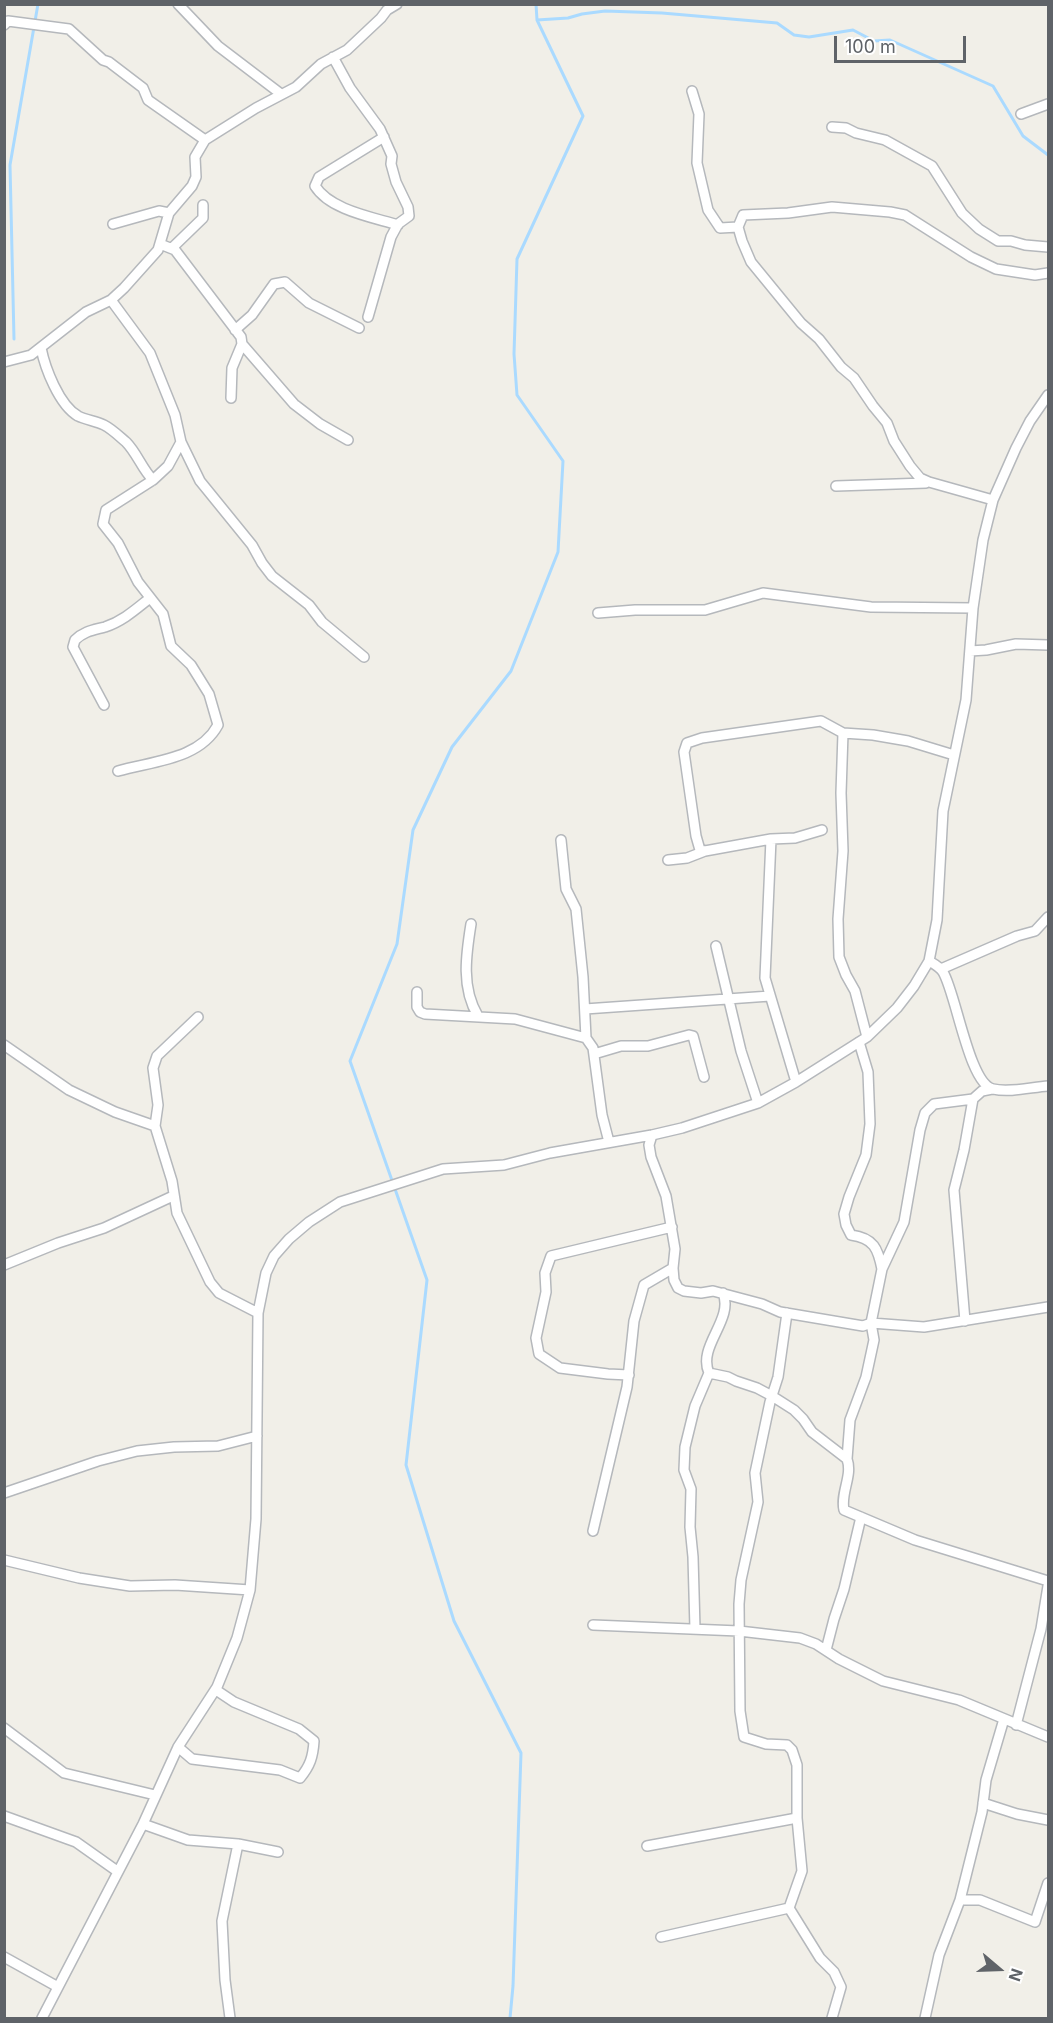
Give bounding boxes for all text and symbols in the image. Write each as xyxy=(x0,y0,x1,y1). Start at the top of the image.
scale bar xyxy=(837,24,969,62)
text: 100 m xyxy=(845,36,896,57)
north arrow xyxy=(969,1939,1029,1999)
text: N xyxy=(1005,1966,1027,1984)

